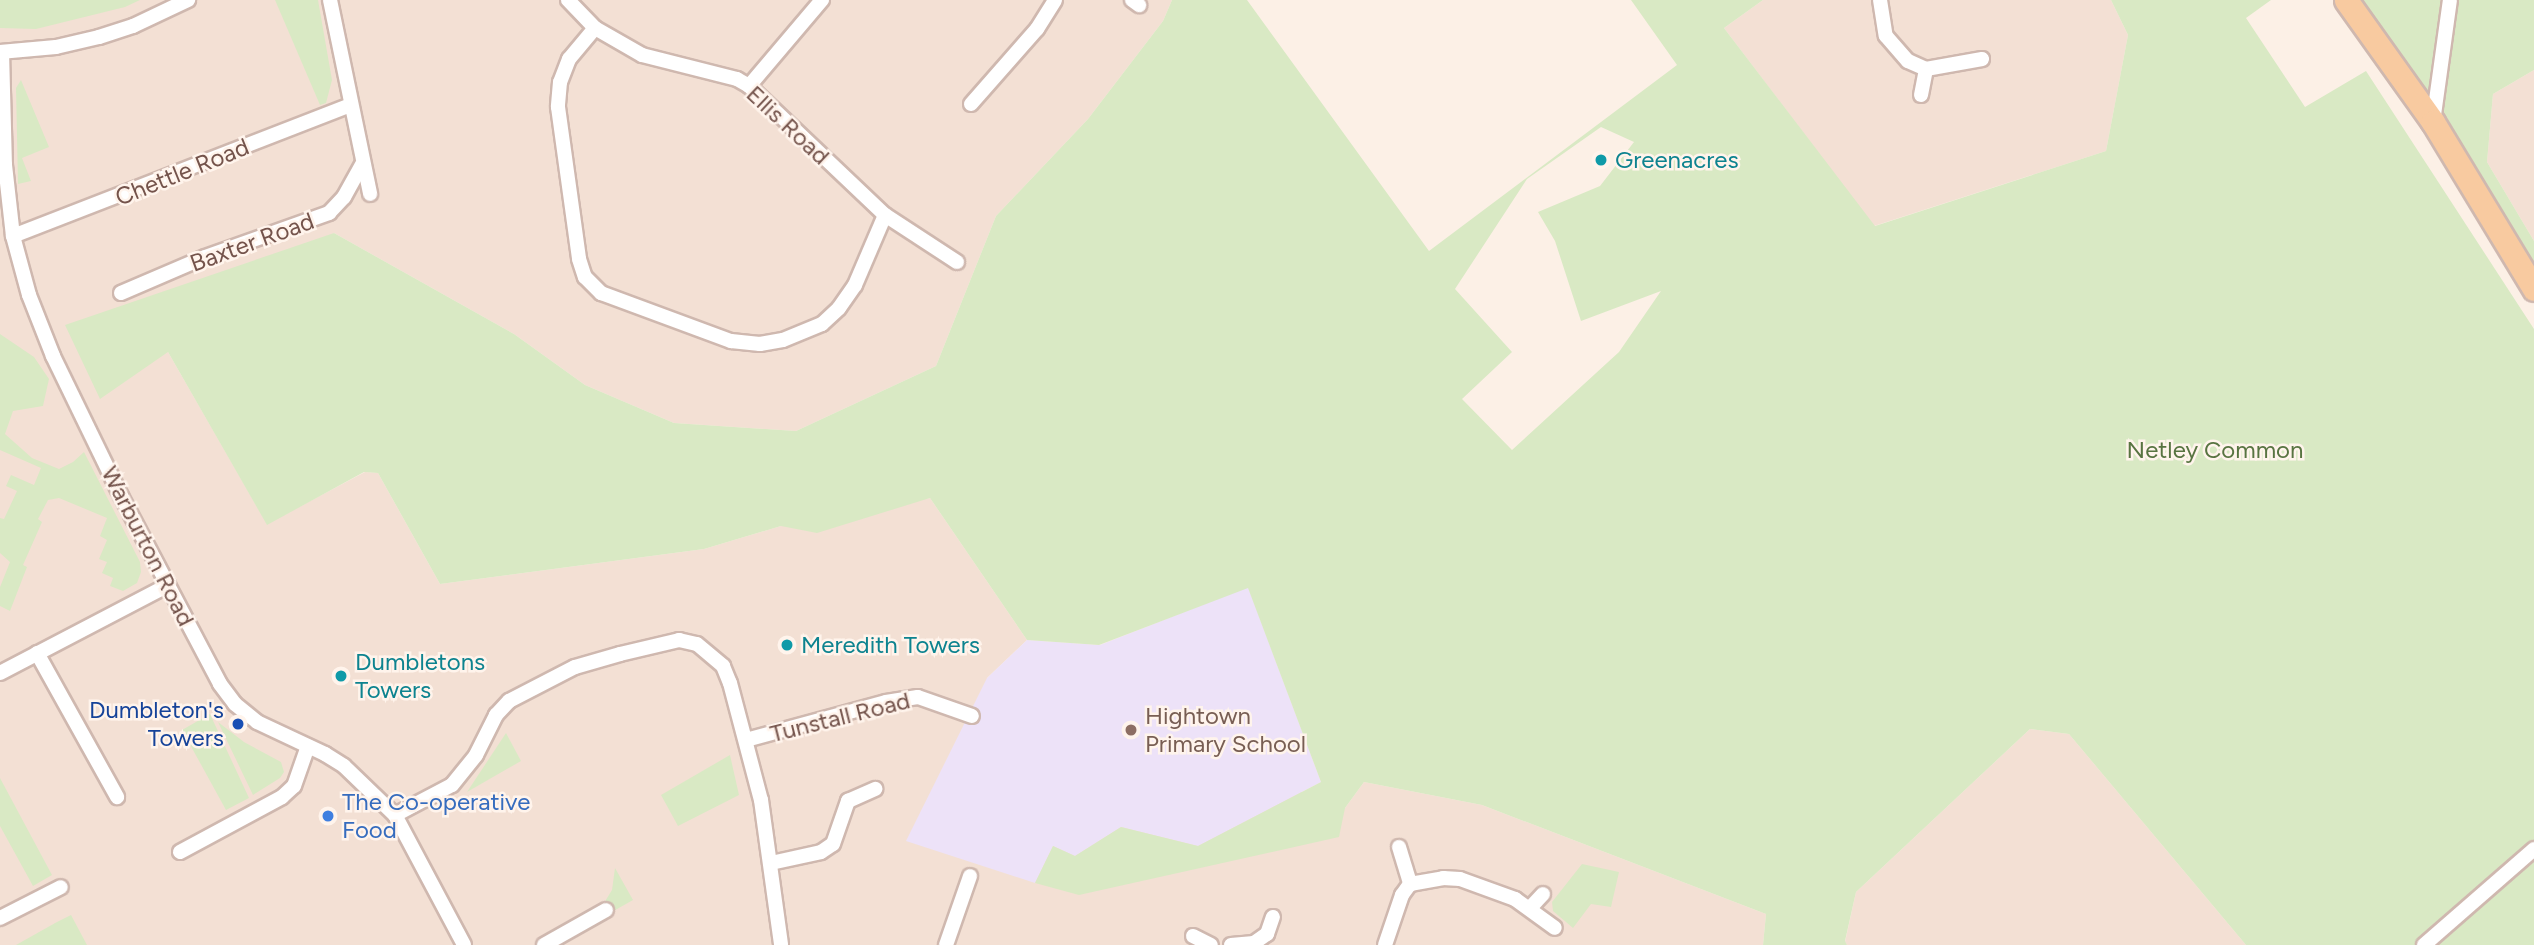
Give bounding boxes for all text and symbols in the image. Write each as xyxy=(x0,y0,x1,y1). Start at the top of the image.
street label: Ellis Road xyxy=(741,79,835,171)
street label: Chettle Road xyxy=(111,132,253,212)
place label: Greenacres xyxy=(1615,146,1739,174)
marker: Greenacres xyxy=(1593,152,1609,168)
street label: Baxter Road xyxy=(186,206,318,278)
park label: Netley Common xyxy=(2127,436,2303,464)
street label: Warburton Road xyxy=(95,461,201,631)
place label: Meredith Towers xyxy=(801,631,980,659)
marker: Meredith Towers xyxy=(779,637,795,653)
place label: Dumbletons Towers xyxy=(355,648,485,704)
marker: Dumbletons Towers xyxy=(333,668,349,684)
street label: Tunstall Road xyxy=(767,686,913,748)
place label: Dumbleton's Towers xyxy=(89,696,224,752)
place label: Hightown Primary School xyxy=(1145,702,1306,758)
marker: Dumbleton's Towers xyxy=(230,716,246,732)
marker: Hightown Primary School xyxy=(1123,722,1139,738)
place label: The Co-operative Food xyxy=(342,788,530,844)
marker: The Co-operative Food xyxy=(320,808,336,824)

